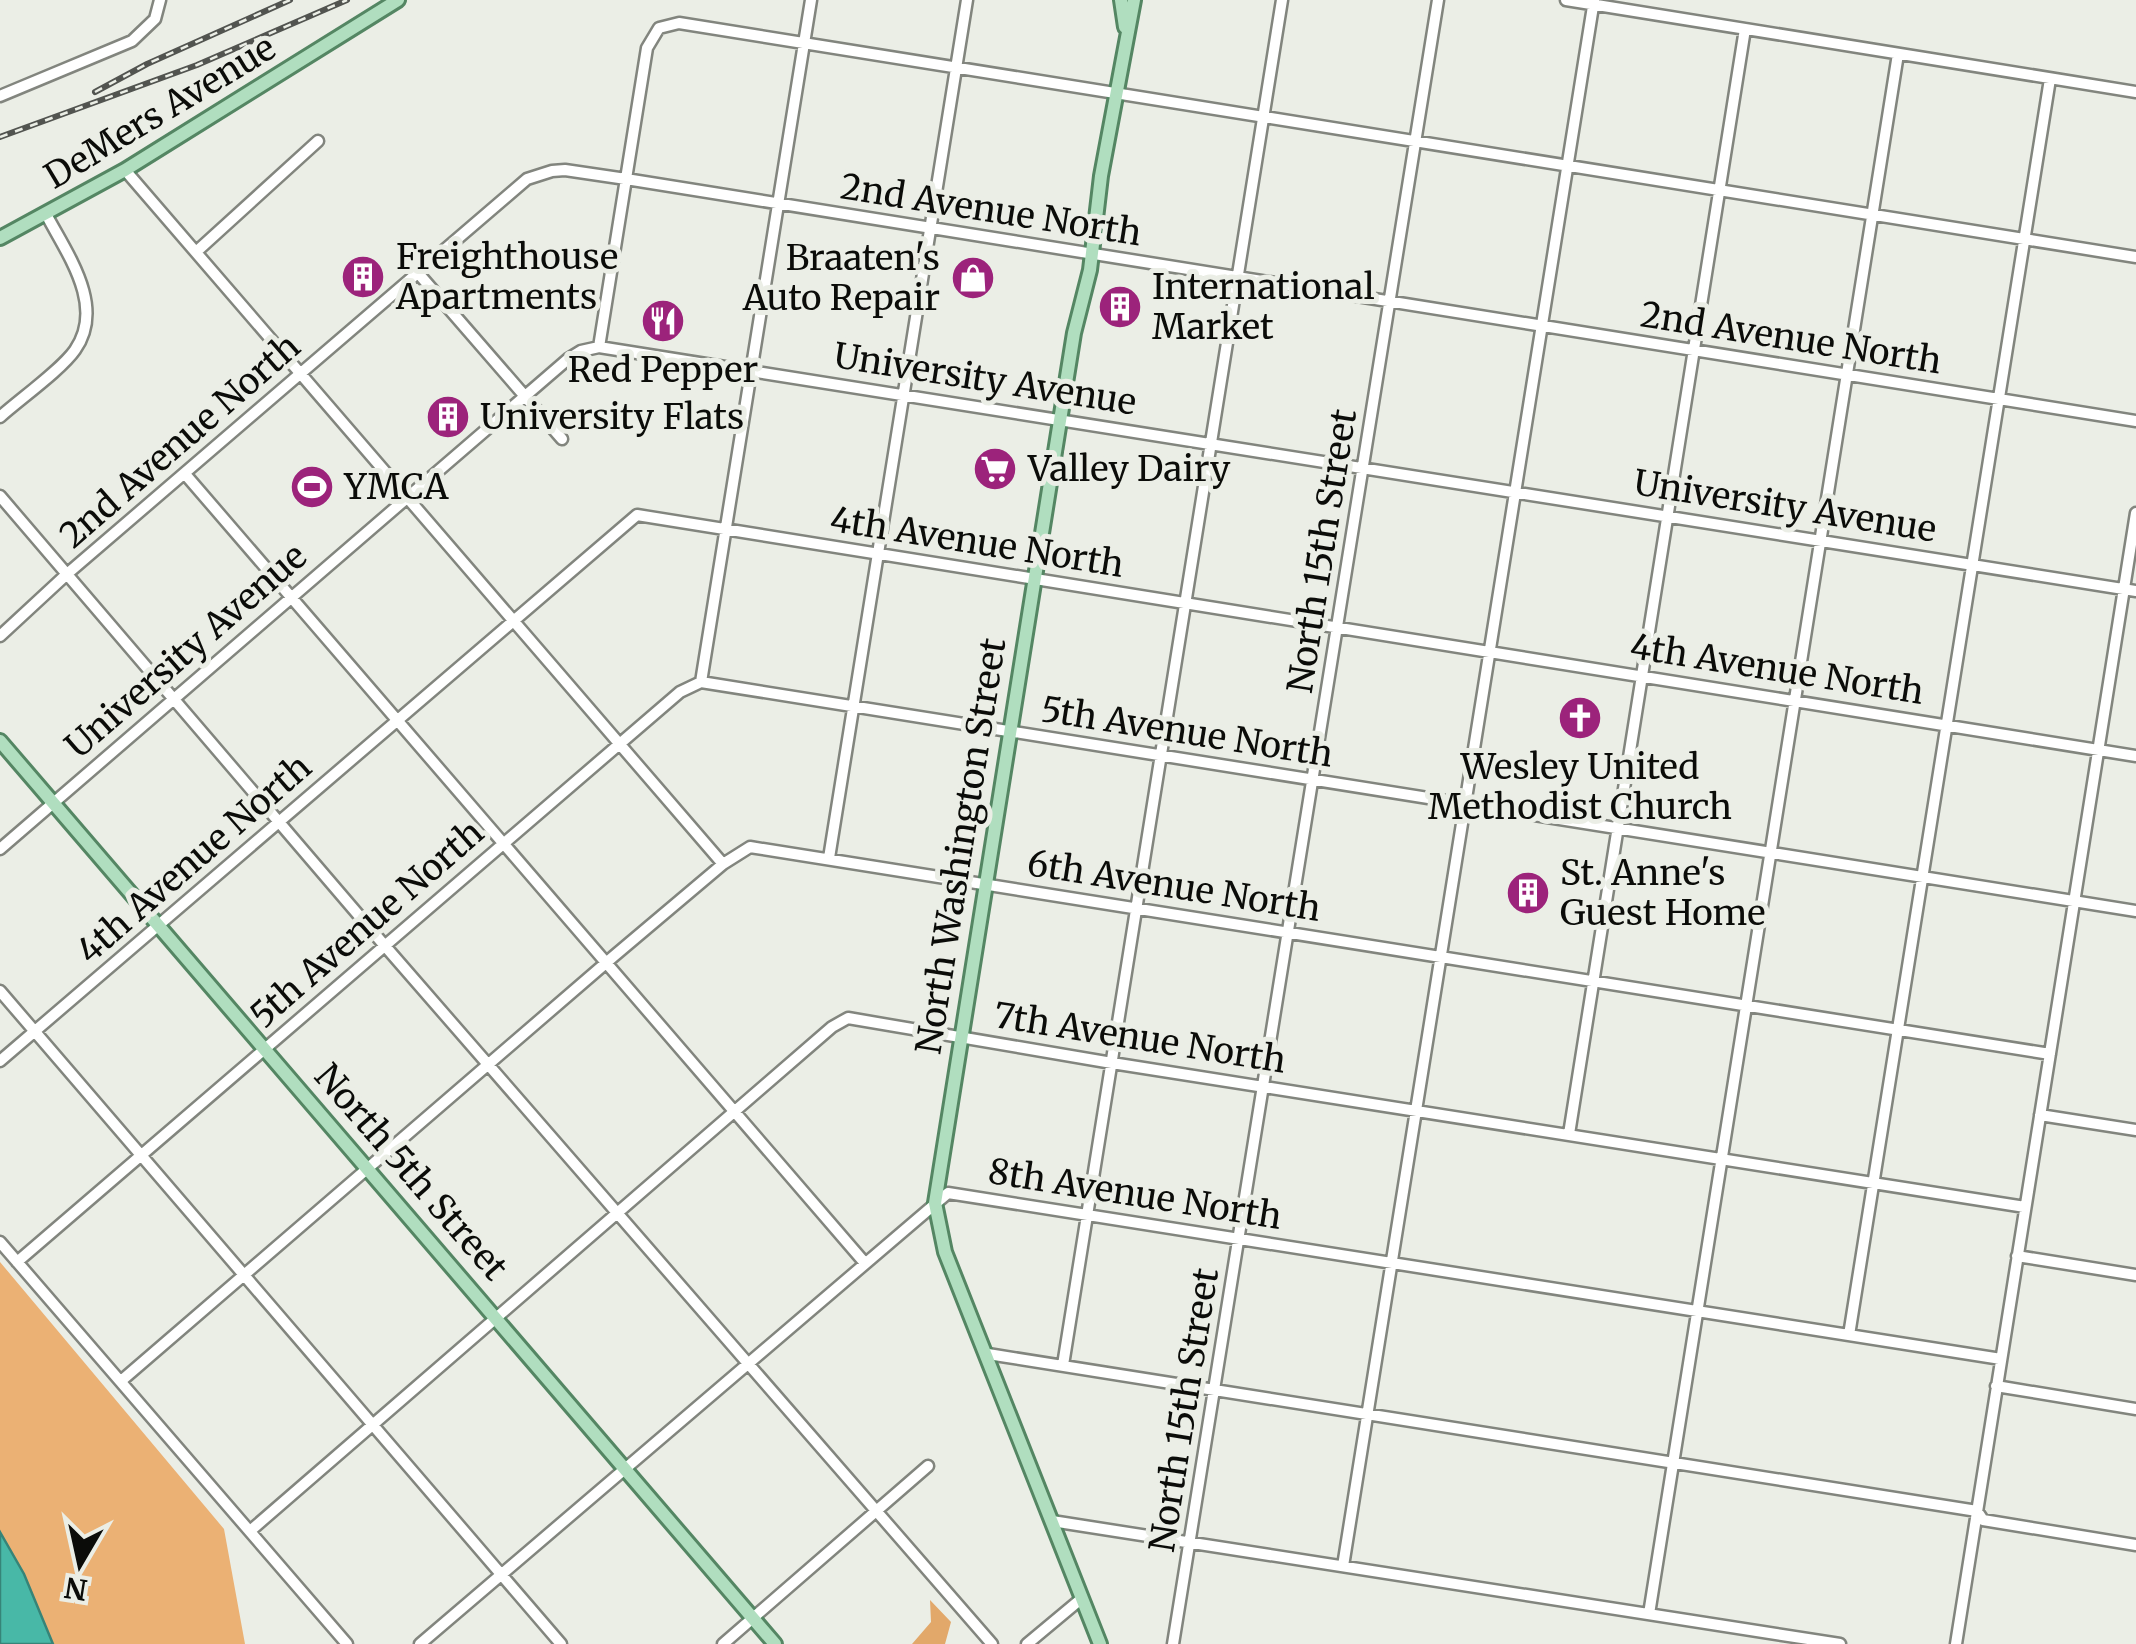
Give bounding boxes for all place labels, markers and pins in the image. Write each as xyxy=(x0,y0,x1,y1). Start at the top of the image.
place label: Freighthouse Apartments xyxy=(395,235,618,319)
place label: Braaten's Auto Repair xyxy=(742,236,940,320)
building icon: Freighthouse Apartments xyxy=(340,254,386,300)
shop icon: Braaten's Auto Repair xyxy=(950,255,996,301)
place label: International Market xyxy=(1152,265,1375,349)
building icon: International Market xyxy=(1097,284,1143,330)
restaurant icon: Red Pepper xyxy=(640,298,686,344)
place label: Red Pepper xyxy=(568,348,758,392)
building icon: University Flats xyxy=(425,394,471,440)
place label: University Flats xyxy=(480,395,744,439)
supermarket icon: Valley Dairy xyxy=(972,446,1018,492)
place label: Valley Dairy xyxy=(1027,447,1231,491)
sports icon: YMCA xyxy=(289,464,335,510)
place label: YMCA xyxy=(343,465,449,509)
church icon: Wesley United Methodist Church xyxy=(1557,695,1603,741)
place label: Wesley United Methodist Church xyxy=(1428,745,1732,829)
place label: St. Anne's Guest Home xyxy=(1560,851,1766,935)
building icon: St. Anne's Guest Home xyxy=(1505,870,1551,916)

